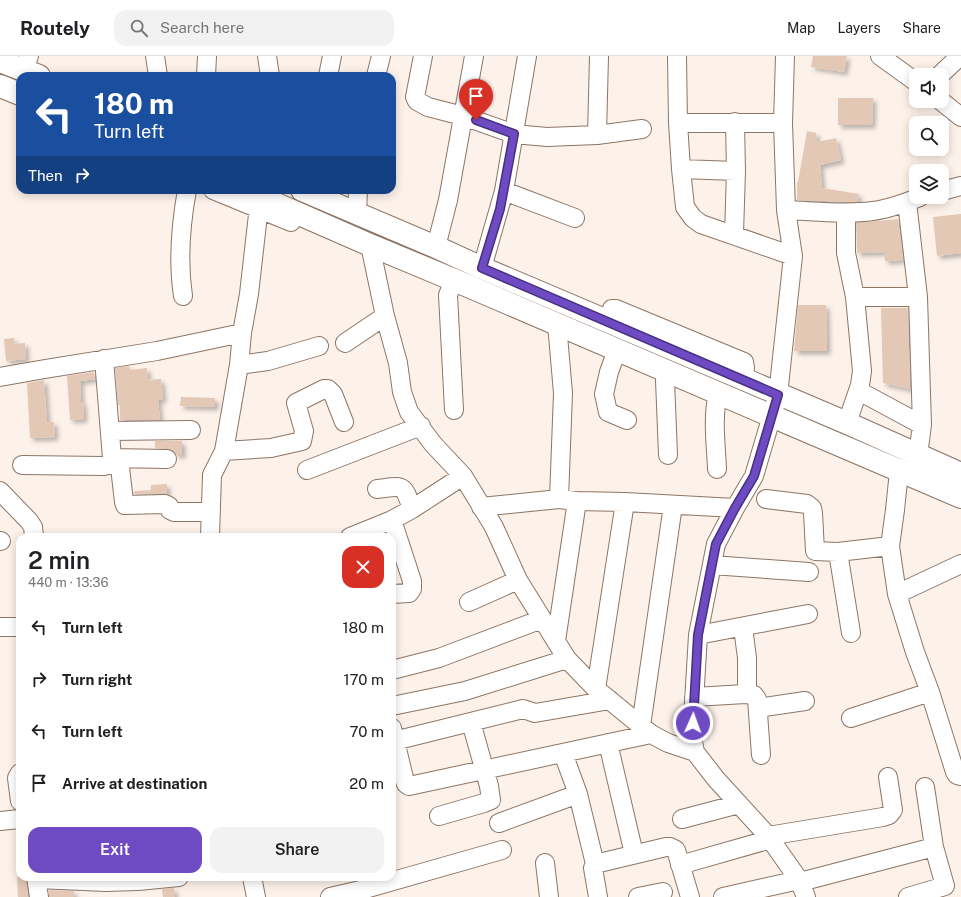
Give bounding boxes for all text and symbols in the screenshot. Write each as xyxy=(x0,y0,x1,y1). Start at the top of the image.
search box xyxy=(114,10,394,46)
text: Routely xyxy=(20,17,90,39)
icon: search xyxy=(128,17,150,39)
text: Search here xyxy=(160,19,244,36)
text: Map xyxy=(787,20,815,36)
text: Layers xyxy=(837,20,881,36)
text: Share xyxy=(903,20,941,36)
map controls xyxy=(909,68,949,204)
button: sound xyxy=(909,68,949,108)
pin xyxy=(459,79,493,120)
icon: arrive xyxy=(465,85,487,107)
text: 180 m xyxy=(94,87,174,120)
icon: left xyxy=(28,88,80,140)
button: search xyxy=(909,116,949,156)
text: Turn left xyxy=(94,121,164,142)
icon: right xyxy=(71,164,93,186)
button: layers xyxy=(909,164,949,204)
text: Then xyxy=(28,167,63,184)
text: 2 min xyxy=(28,546,90,574)
button: close xyxy=(342,546,384,588)
text: 440 m · 13:36 xyxy=(28,575,109,590)
icon: left xyxy=(28,616,50,638)
text: Turn left xyxy=(62,619,123,636)
text: 180 m xyxy=(342,619,384,636)
icon: right xyxy=(28,668,50,690)
text: Turn right xyxy=(62,671,132,688)
text: 170 m xyxy=(343,671,384,688)
position arrow xyxy=(672,702,714,744)
icon: left xyxy=(28,720,50,742)
text: Turn left xyxy=(62,723,123,740)
text: 70 m xyxy=(349,723,384,740)
icon: arrive xyxy=(28,772,50,794)
text: Arrive at destination xyxy=(62,775,207,792)
text: 20 m xyxy=(349,775,384,792)
button: Exit xyxy=(28,827,202,873)
button: Share xyxy=(210,827,384,873)

